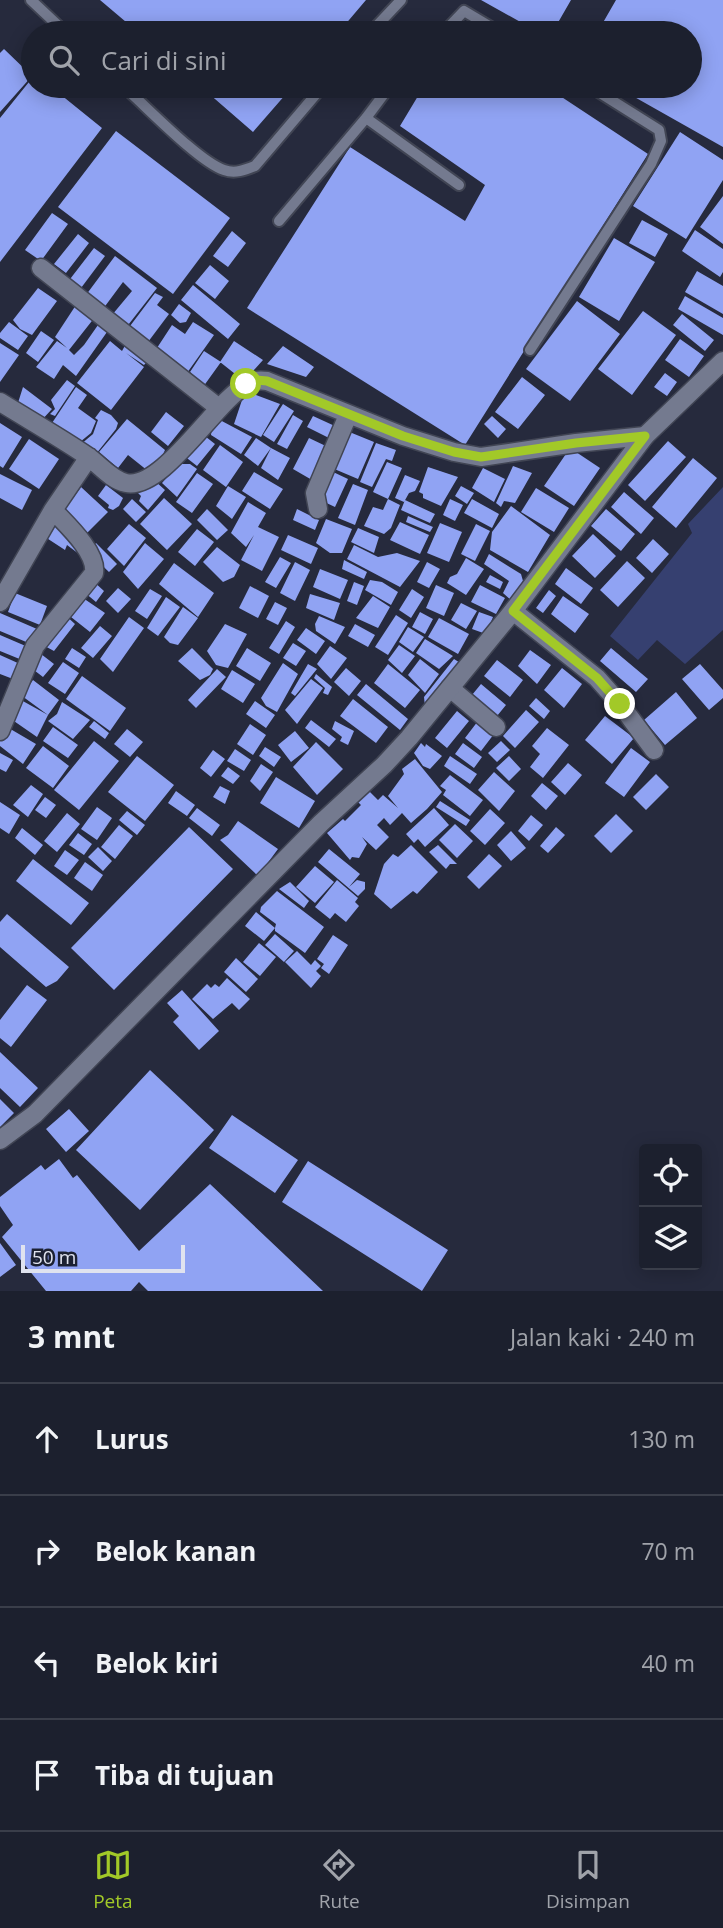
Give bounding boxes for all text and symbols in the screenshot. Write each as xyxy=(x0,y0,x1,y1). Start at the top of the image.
search box xyxy=(21,21,702,98)
icon: search xyxy=(45,41,83,79)
text: Cari di sini xyxy=(101,42,226,78)
route start xyxy=(230,368,261,399)
route end xyxy=(604,688,635,719)
map controls xyxy=(639,1144,702,1270)
button: locate xyxy=(639,1144,702,1207)
button: layers xyxy=(639,1207,702,1270)
scale bar xyxy=(21,1242,186,1274)
text: 50 m xyxy=(32,1244,76,1270)
text: 3 mnt xyxy=(28,1316,115,1357)
text: Jalan kaki · 240 m xyxy=(510,1321,695,1353)
icon: ahead xyxy=(28,1420,66,1458)
text: Lurus xyxy=(95,1421,169,1457)
text: 130 m xyxy=(628,1423,695,1455)
icon: right xyxy=(28,1532,66,1570)
text: Belok kanan xyxy=(95,1533,256,1569)
text: 70 m xyxy=(641,1535,695,1567)
icon: left xyxy=(28,1644,66,1682)
text: Belok kiri xyxy=(95,1645,219,1681)
text: 40 m xyxy=(641,1647,695,1679)
icon: arrive xyxy=(28,1756,66,1794)
text: Tiba di tujuan xyxy=(95,1757,274,1793)
tab: Peta xyxy=(93,1846,133,1914)
tab: Rute xyxy=(319,1846,360,1914)
tab: Disimpan xyxy=(546,1846,630,1914)

